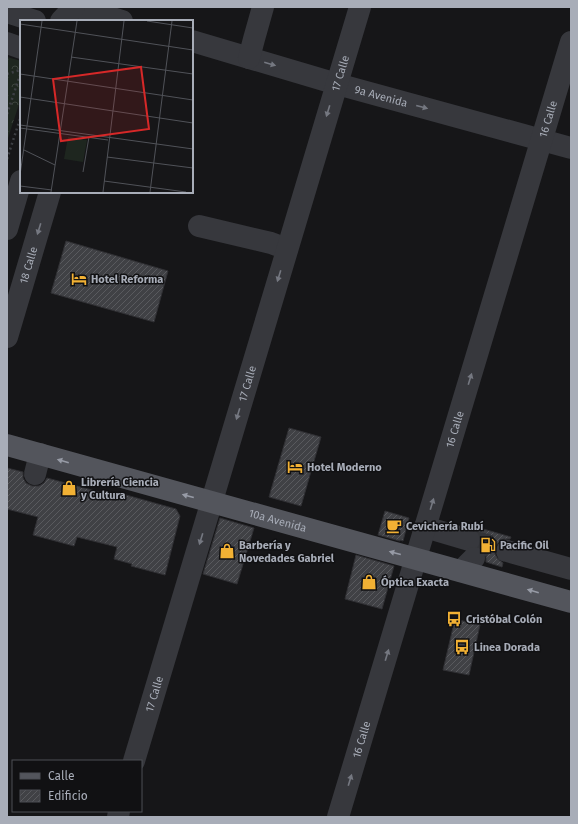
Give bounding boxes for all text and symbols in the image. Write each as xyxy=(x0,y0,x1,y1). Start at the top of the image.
inset map xyxy=(20,20,193,193)
street label: 17 Calle xyxy=(329,54,352,93)
one-way arrow xyxy=(264,61,276,67)
street label: 9a Avenida xyxy=(353,83,409,110)
street label: 16 Calle xyxy=(537,99,560,139)
one-way arrow xyxy=(416,104,428,110)
one-way arrow xyxy=(325,106,331,118)
one-way arrow xyxy=(36,224,42,236)
street label: 18 Calle xyxy=(17,245,40,285)
hotel icon: Hotel Reforma xyxy=(70,270,88,288)
one-way arrow xyxy=(276,271,282,283)
place label: Hotel Reforma xyxy=(91,273,163,286)
street label: 17 Calle xyxy=(236,364,259,403)
one-way arrow xyxy=(467,373,473,385)
one-way arrow xyxy=(235,408,241,420)
street label: 16 Calle xyxy=(443,409,467,449)
one-way arrow xyxy=(57,458,69,464)
hotel icon: Hotel Moderno xyxy=(286,458,304,476)
place label: Hotel Moderno xyxy=(307,461,382,474)
place label: Librería Ciencia y Cultura xyxy=(80,476,159,502)
shop icon: Librería Ciencia y Cultura xyxy=(60,479,78,497)
one-way arrow xyxy=(182,493,194,499)
one-way arrow xyxy=(429,497,435,509)
street label: 10a Avenida xyxy=(247,507,308,535)
cafe icon: Cevichería Rubí xyxy=(385,517,403,535)
place label: Cevichería Rubí xyxy=(406,520,484,533)
one-way arrow xyxy=(198,533,204,545)
fuel station icon: Pacific Oil xyxy=(479,536,497,554)
place label: Barbería y Novedades Gabriel xyxy=(239,539,335,565)
place label: Pacific Oil xyxy=(500,539,550,552)
shop icon: Barbería y Novedades Gabriel xyxy=(218,542,236,560)
one-way arrow xyxy=(388,549,401,555)
shop icon: Óptica Exacta xyxy=(360,573,378,591)
place label: Óptica Exacta xyxy=(381,575,449,589)
one-way arrow xyxy=(527,588,539,594)
bus stop icon: Cristóbal Colón xyxy=(445,610,463,628)
place label: Cristóbal Colón xyxy=(466,613,542,626)
bus stop icon: Linea Dorada xyxy=(453,638,471,656)
place label: Linea Dorada xyxy=(474,641,540,654)
one-way arrow xyxy=(384,649,390,661)
street label: 17 Calle xyxy=(143,675,166,714)
street label: 16 Calle xyxy=(350,720,373,760)
legend xyxy=(12,760,142,812)
text: Calle xyxy=(48,769,75,783)
one-way arrow xyxy=(347,773,353,785)
text: Edificio xyxy=(48,789,88,803)

